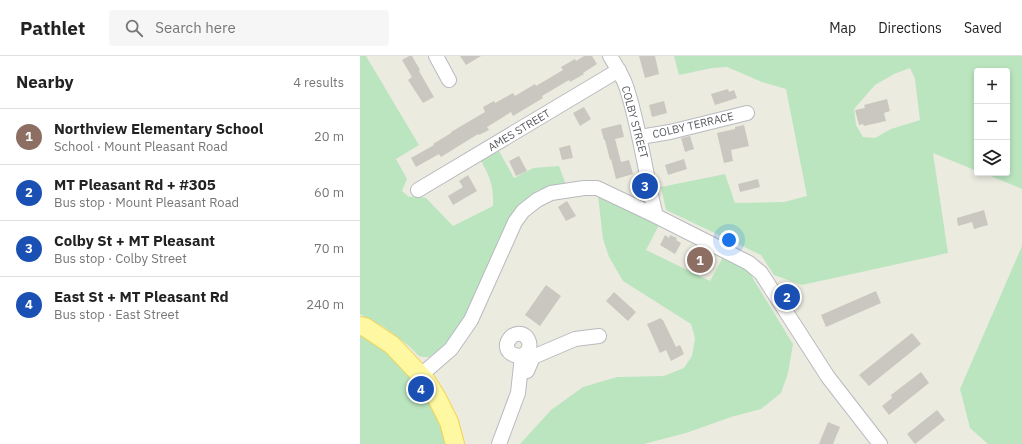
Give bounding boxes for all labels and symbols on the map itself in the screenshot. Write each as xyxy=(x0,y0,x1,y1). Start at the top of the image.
street label: COLBY STREET xyxy=(619,84,652,161)
street label: AMES STREET xyxy=(485,106,553,154)
street label: COLBY TERRACE xyxy=(651,109,735,141)
pin: 3 xyxy=(632,171,658,201)
your location xyxy=(719,230,739,250)
pin: 1 xyxy=(687,245,713,275)
pin: 2 xyxy=(774,282,800,312)
pin: 4 xyxy=(408,374,434,404)

